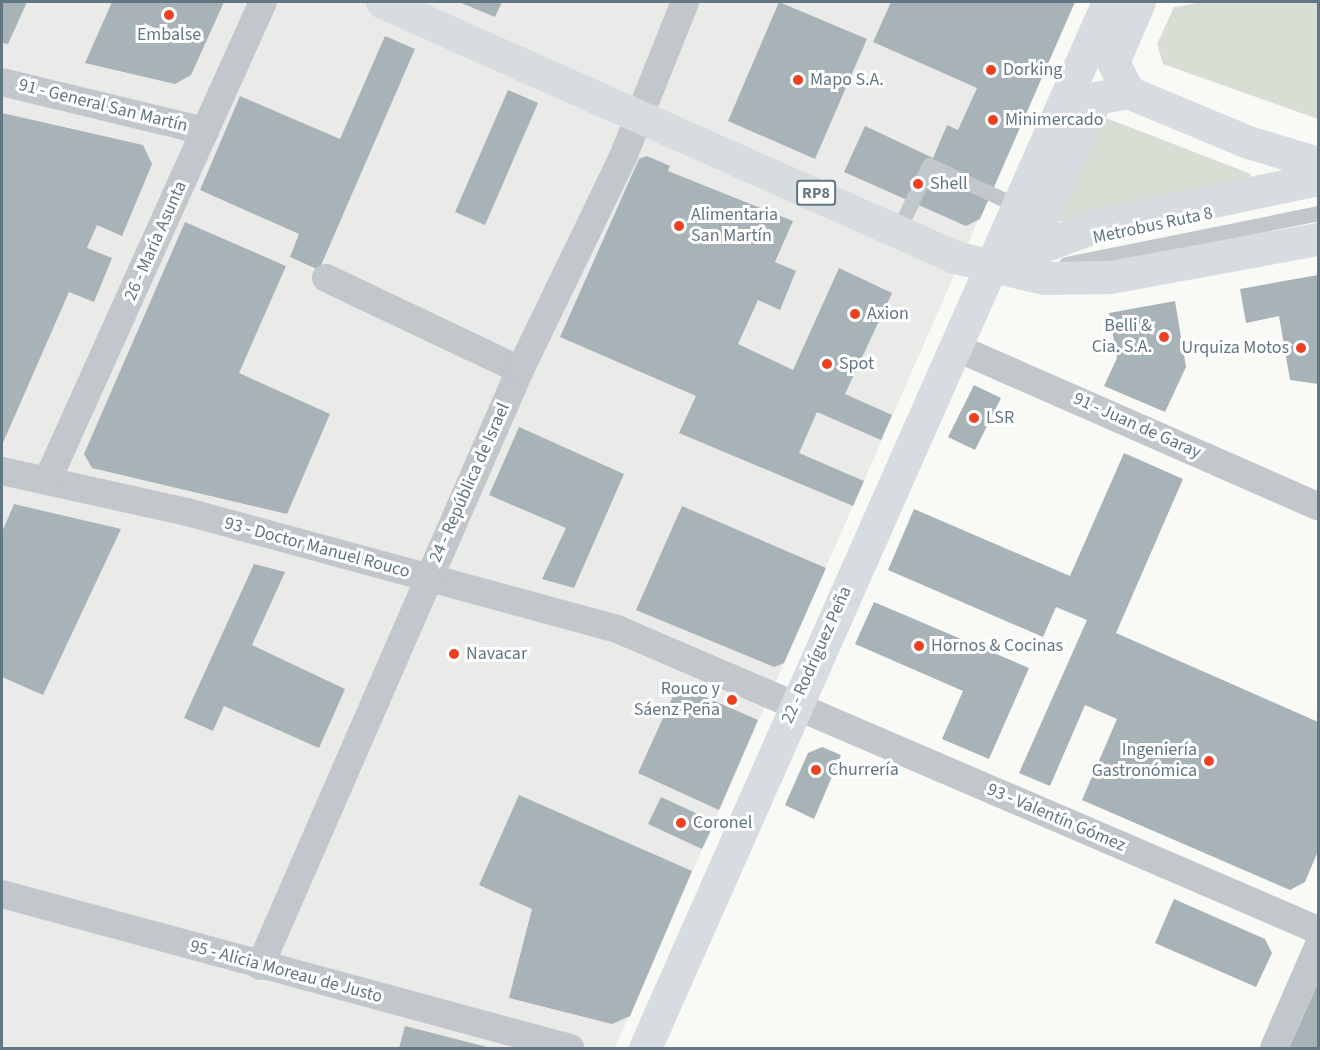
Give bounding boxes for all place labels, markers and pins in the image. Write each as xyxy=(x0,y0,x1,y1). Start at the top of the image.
marker: Embalse xyxy=(162,8,176,22)
place label: Embalse xyxy=(137,24,201,46)
place label: Dorking xyxy=(1003,59,1062,81)
marker: Dorking xyxy=(984,63,998,77)
place label: Mapo S.A. xyxy=(810,69,884,91)
marker: Mapo S.A. xyxy=(791,73,805,87)
place label: Minimercado xyxy=(1005,109,1104,131)
marker: Minimercado xyxy=(986,113,1000,127)
place label: Shell xyxy=(930,173,968,195)
marker: Shell xyxy=(911,177,925,191)
place label: Alimentaria San Martín xyxy=(691,205,778,248)
marker: Alimentaria San Martín xyxy=(672,219,686,233)
place label: Axion xyxy=(867,303,909,325)
marker: Axion xyxy=(848,307,862,321)
place label: Belli & Cia. S.A. xyxy=(1092,316,1152,358)
marker: Belli & Cia. S.A. xyxy=(1157,330,1171,344)
place label: Urquiza Motos xyxy=(1182,337,1289,359)
marker: Urquiza Motos xyxy=(1294,341,1308,355)
place label: Spot xyxy=(839,353,874,375)
marker: Spot xyxy=(820,357,834,371)
place label: LSR xyxy=(986,407,1014,429)
marker: LSR xyxy=(967,411,981,425)
place label: Hornos & Cocinas xyxy=(931,635,1063,657)
marker: Hornos & Cocinas xyxy=(912,639,926,653)
place label: Navacar xyxy=(466,643,527,665)
marker: Navacar xyxy=(447,647,461,661)
place label: Rouco y Sáenz Peña xyxy=(634,679,720,722)
marker: Rouco y Sáenz Peña xyxy=(725,693,739,707)
place label: Ingeniería Gastronómica xyxy=(1092,740,1197,783)
marker: Ingeniería Gastronómica xyxy=(1202,754,1216,768)
place label: Churrería xyxy=(828,759,899,781)
marker: Churrería xyxy=(809,763,823,777)
place label: Coronel xyxy=(693,812,752,834)
marker: Coronel xyxy=(674,816,688,830)

